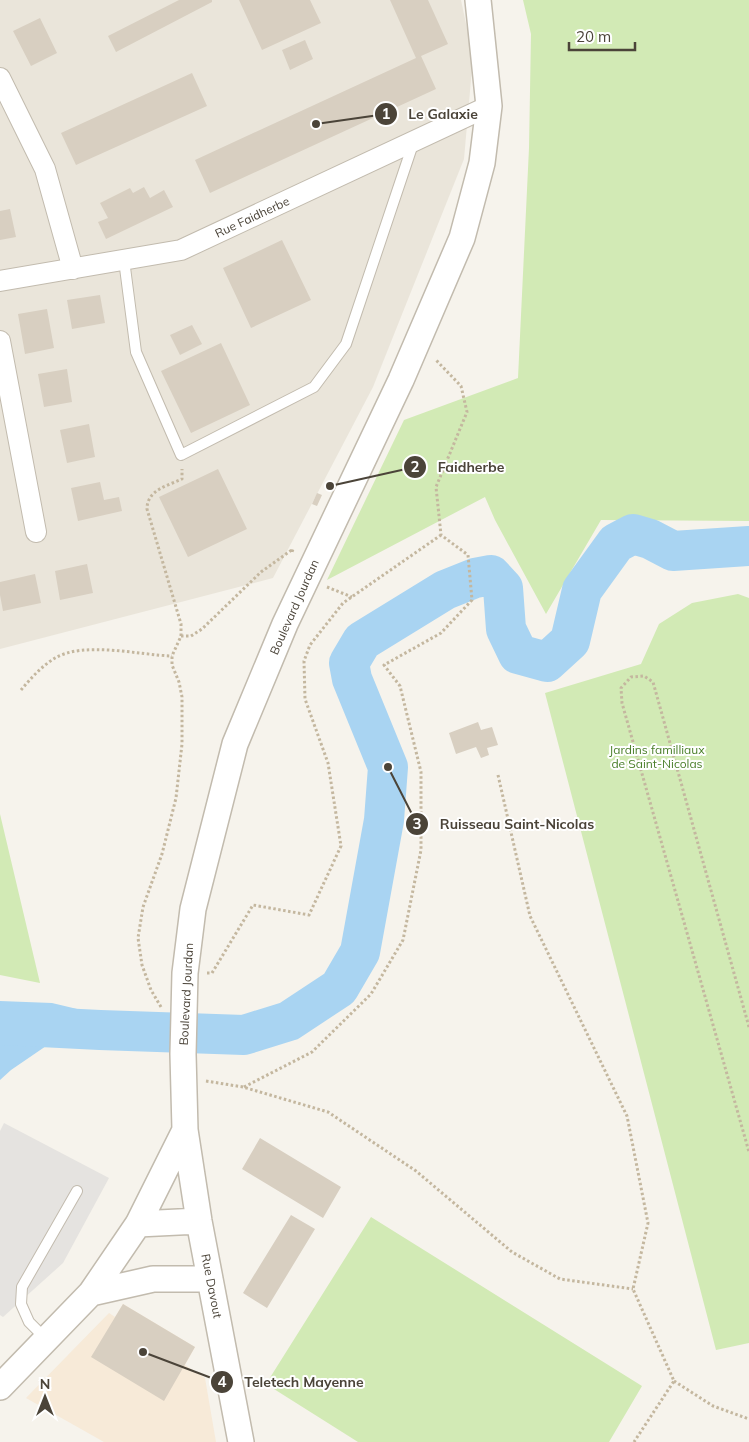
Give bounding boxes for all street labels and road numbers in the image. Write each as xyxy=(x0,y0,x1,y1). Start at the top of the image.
street label: Rue Faidherbe xyxy=(212,193,292,241)
street label: Boulevard Jourdan xyxy=(266,557,322,657)
street label: Boulevard Jourdan xyxy=(176,942,196,1046)
street label: Rue Davout xyxy=(198,1253,226,1319)

